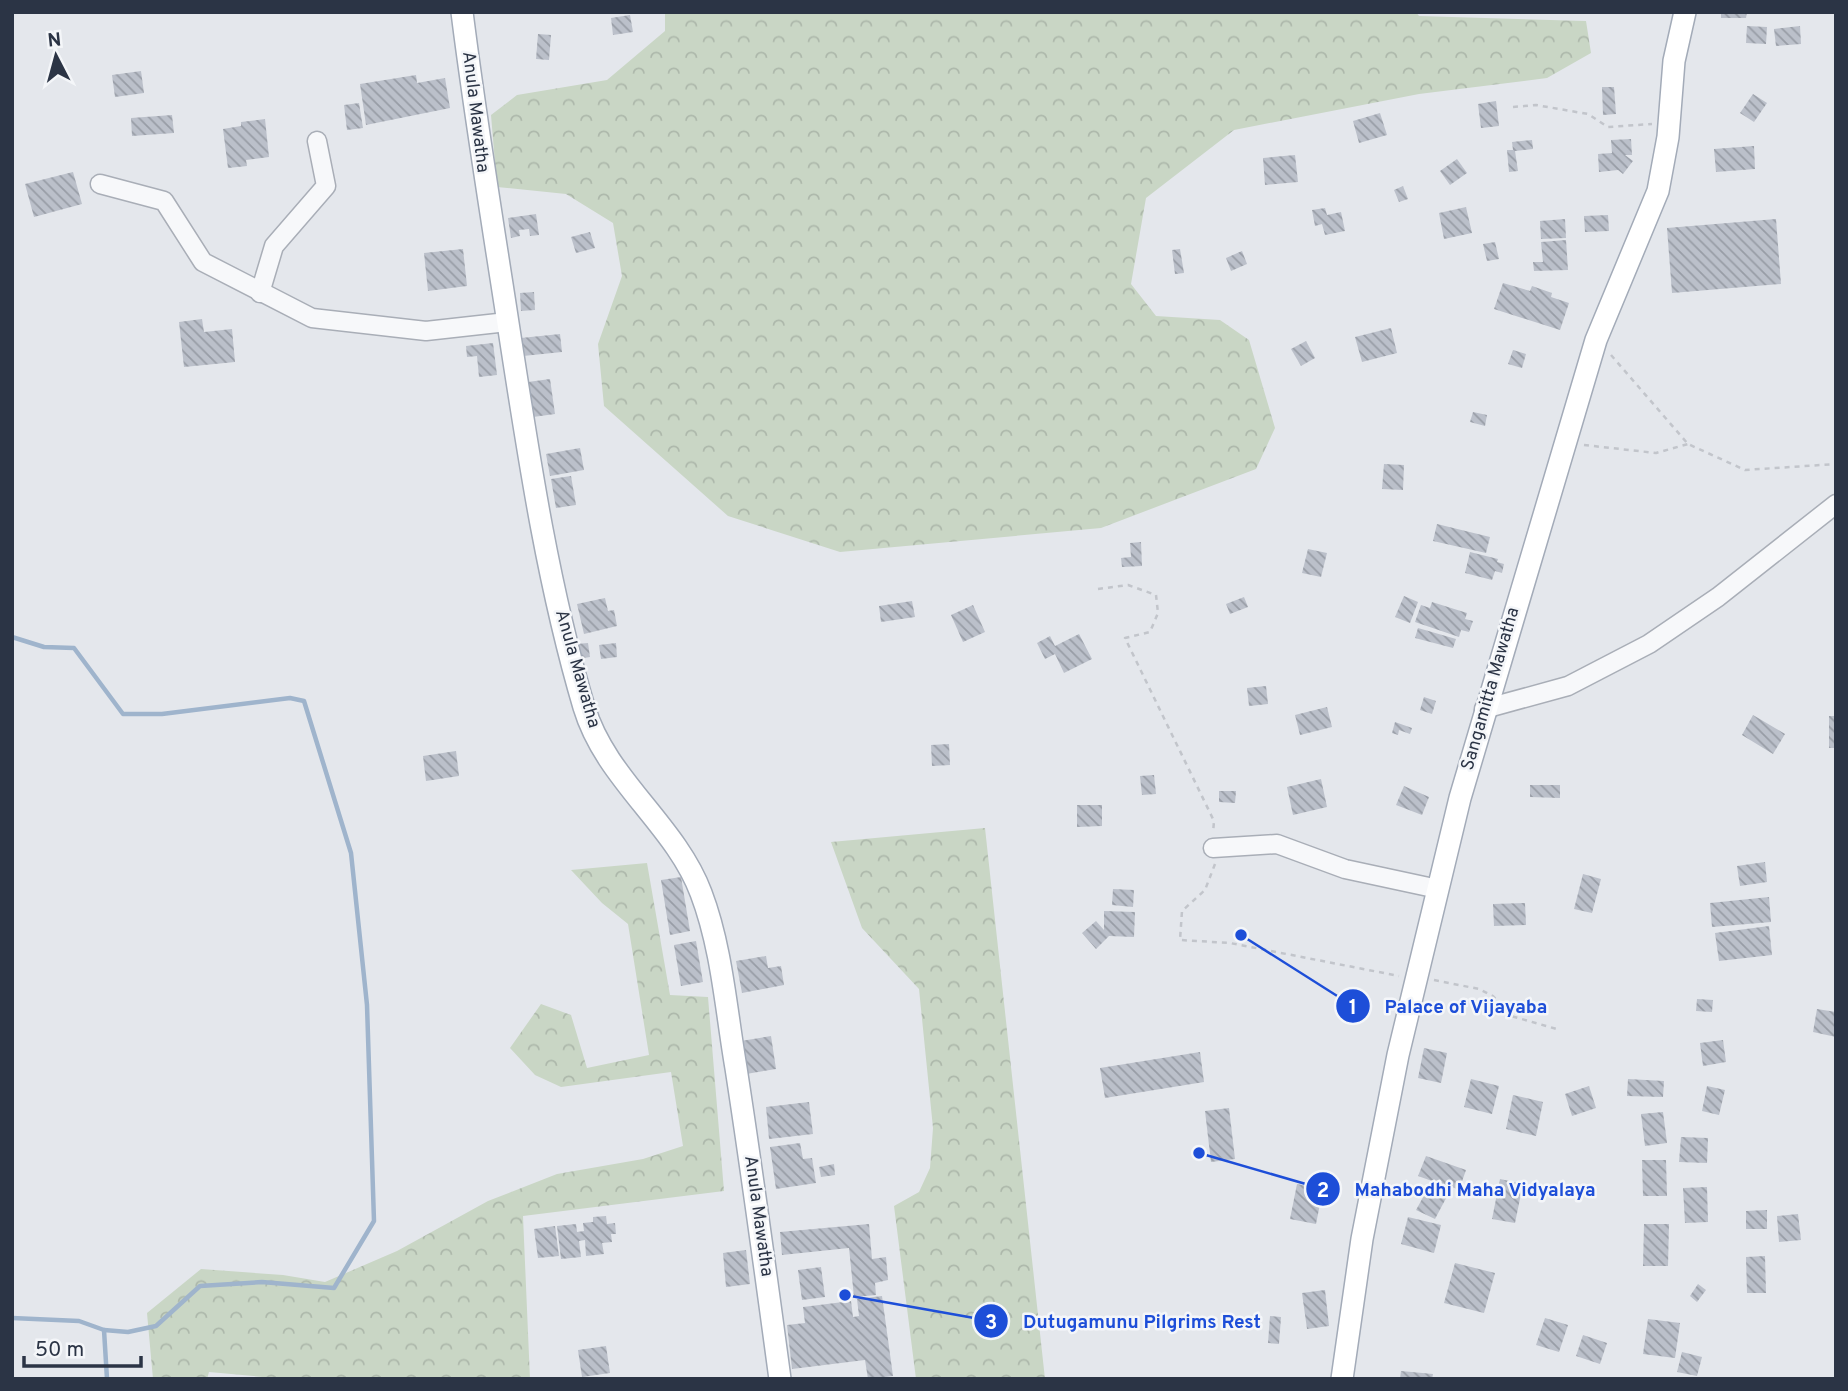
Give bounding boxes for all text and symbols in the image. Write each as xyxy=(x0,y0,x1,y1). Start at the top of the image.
north arrow xyxy=(21,21,91,91)
text: N xyxy=(46,28,62,54)
street label: Anula Mawatha xyxy=(456,50,494,174)
street label: Sangamitta Mawatha xyxy=(1457,605,1525,773)
street label: Anula Mawatha xyxy=(549,607,605,731)
callout: Palace of Vijayaba xyxy=(1336,986,1562,1026)
text: 1 xyxy=(1349,995,1357,1022)
text: Palace of Vijayaba xyxy=(1385,996,1547,1020)
street label: Anula Mawatha xyxy=(738,1154,778,1278)
callout: Mahabodhi Maha Vidyalaya xyxy=(1306,1169,1610,1209)
text: 2 xyxy=(1317,1178,1329,1205)
text: Mahabodhi Maha Vidyalaya xyxy=(1354,1179,1596,1203)
callout: Dutugamunu Pilgrims Rest xyxy=(974,1301,1275,1341)
text: 3 xyxy=(985,1310,997,1337)
text: Dutugamunu Pilgrims Rest xyxy=(1023,1311,1261,1335)
scale bar xyxy=(24,1324,142,1368)
text: 50 m xyxy=(35,1337,84,1364)

